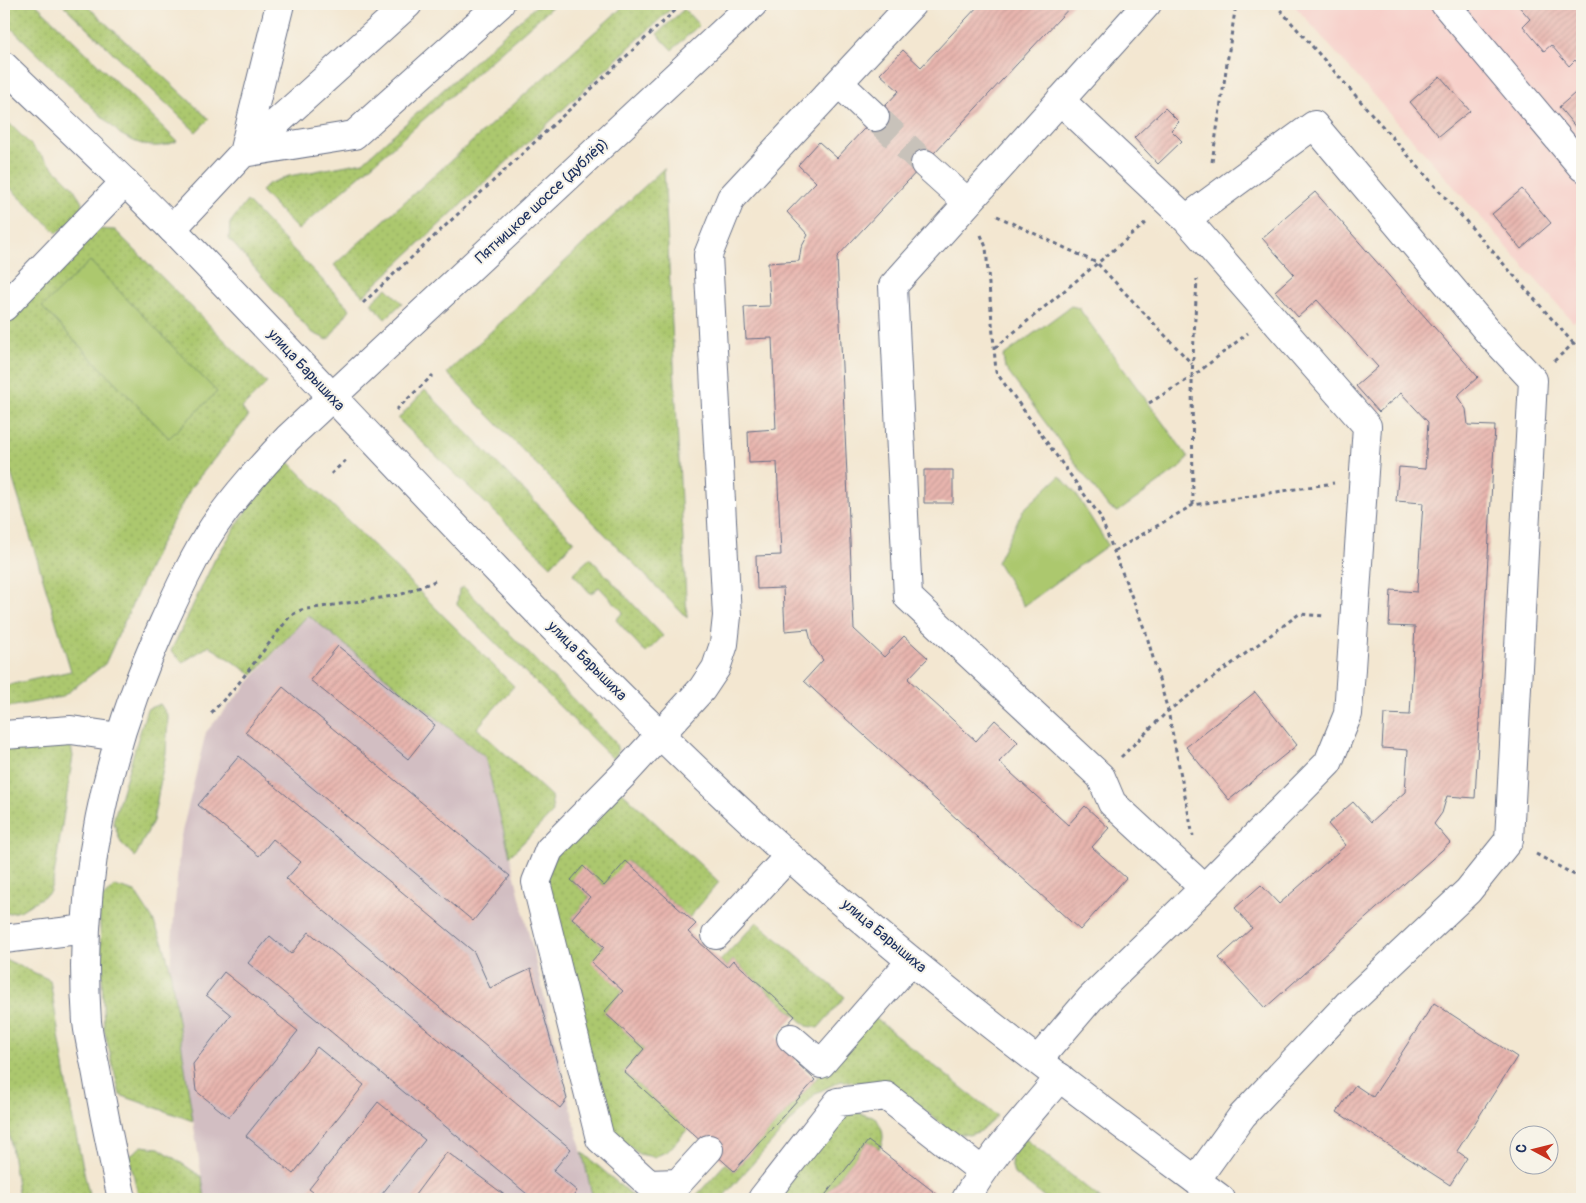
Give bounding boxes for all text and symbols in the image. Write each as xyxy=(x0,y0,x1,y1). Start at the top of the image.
street label: Пятницкое шоссе (дублёр) xyxy=(471,134,613,268)
street label: улица Барышиха xyxy=(263,324,349,415)
street label: улица Барышиха xyxy=(542,616,631,705)
street label: улица Барышиха xyxy=(837,894,930,977)
north arrow xyxy=(1508,1126,1558,1176)
text: С xyxy=(1513,1143,1531,1154)

